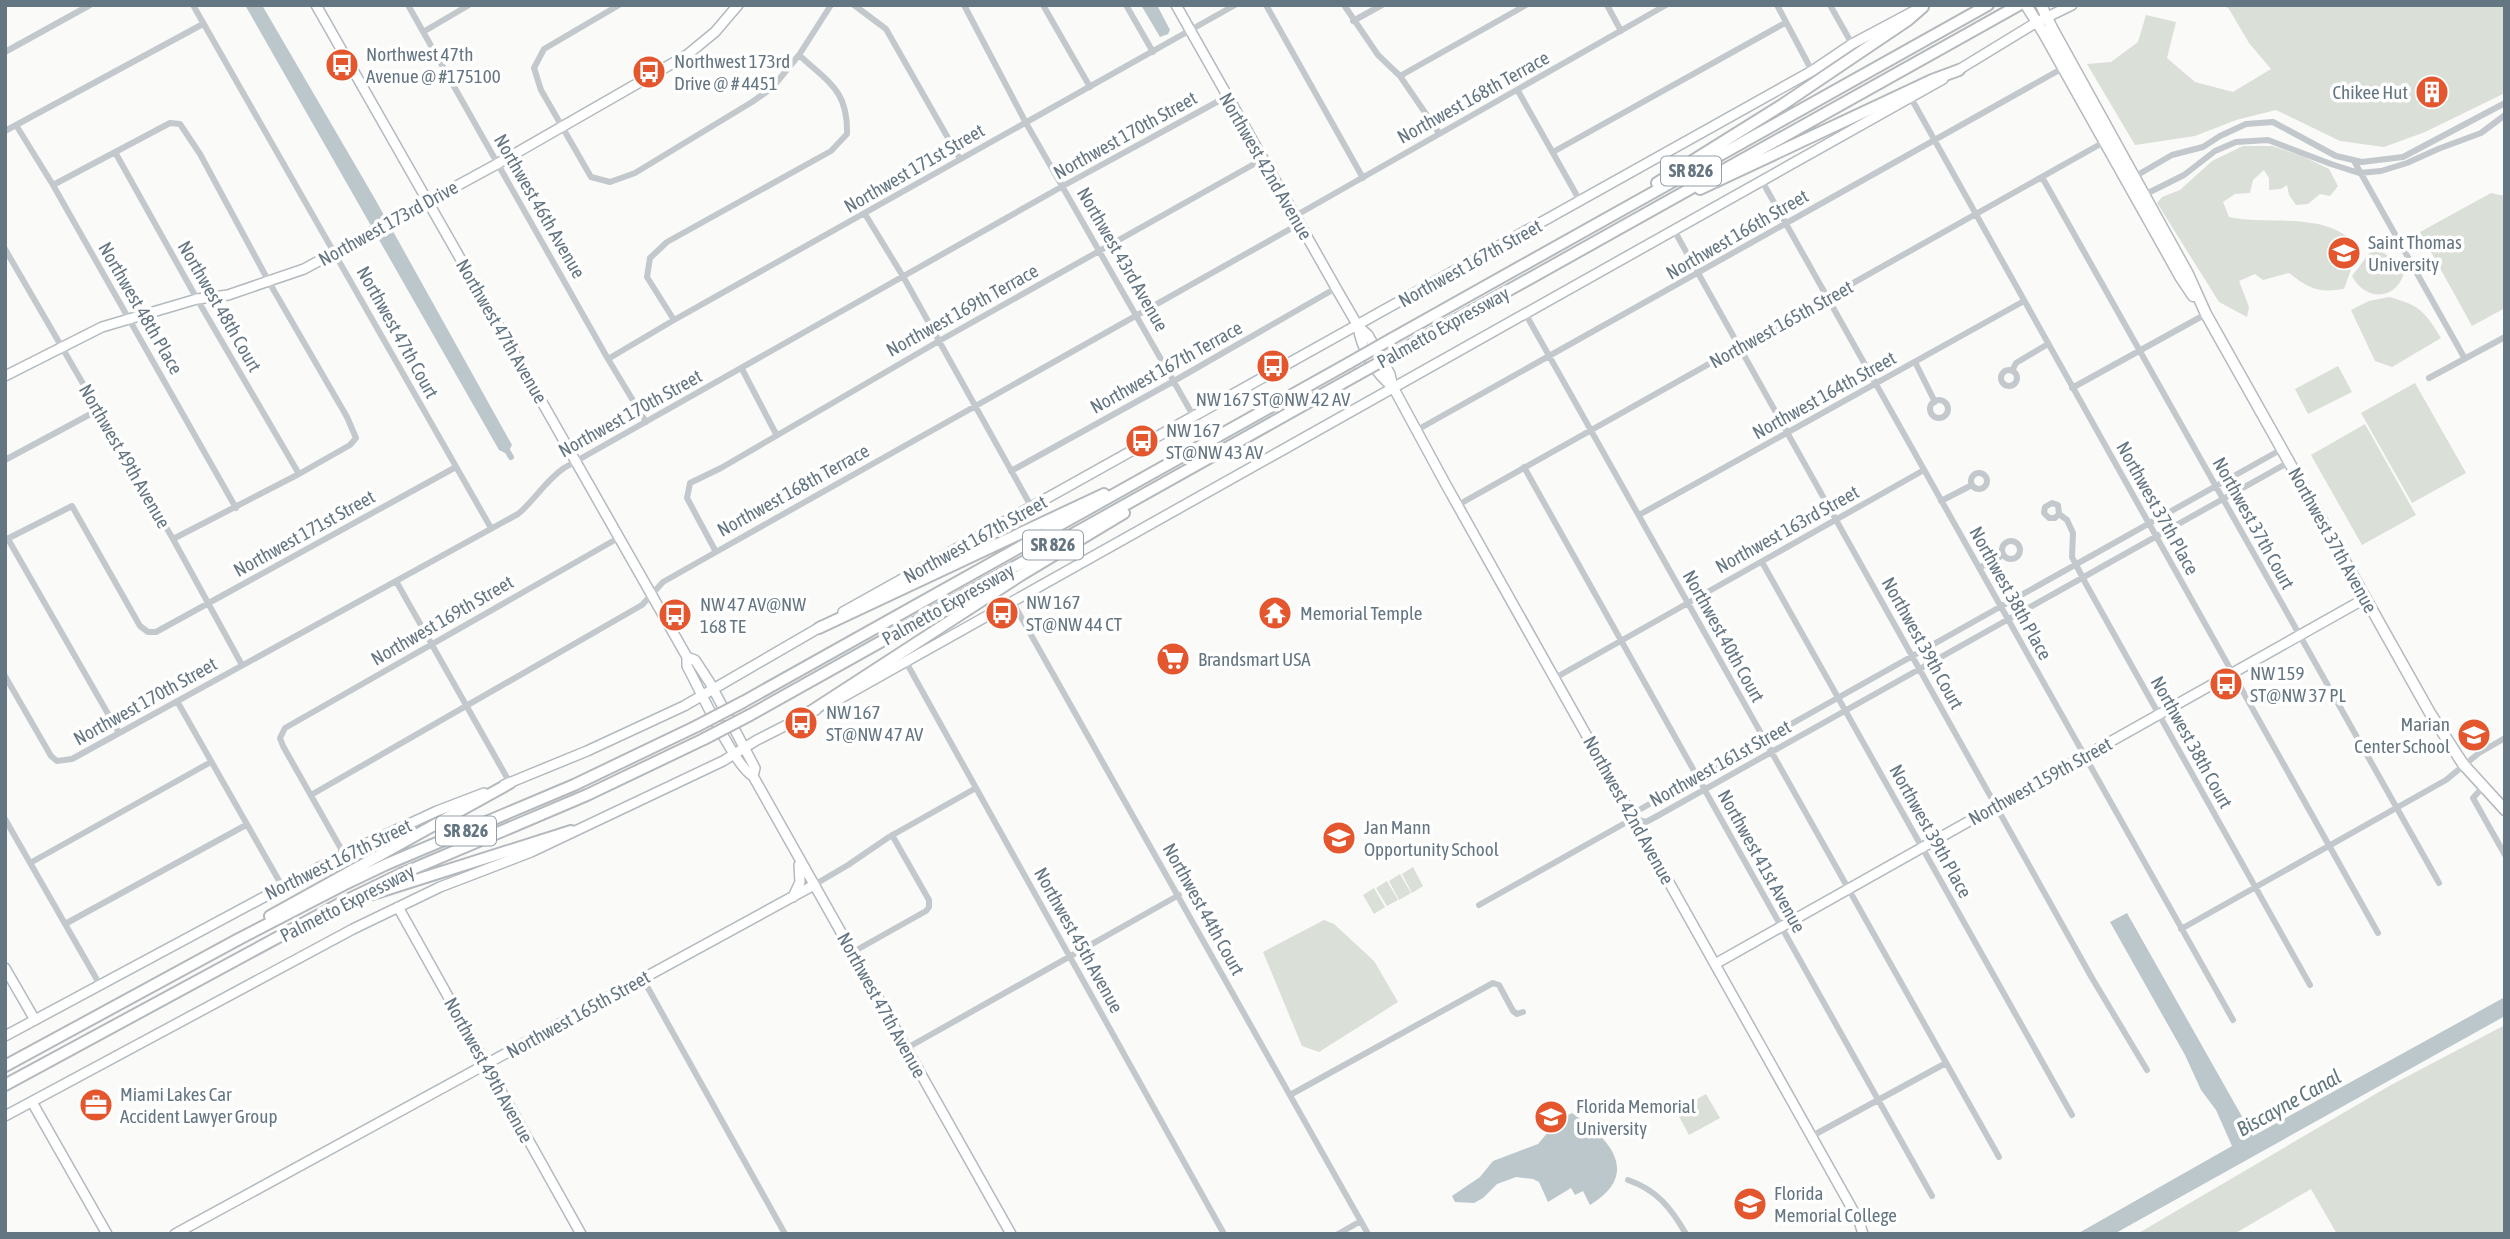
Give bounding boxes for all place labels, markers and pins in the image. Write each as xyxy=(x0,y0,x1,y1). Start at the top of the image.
place label: Northwest 47th Avenue @ #175100 xyxy=(366,43,501,87)
bus stop icon: Northwest 47th Avenue @ #175100 xyxy=(323,46,361,84)
place label: Northwest 173rd Drive @ # 4451 xyxy=(674,50,790,94)
bus stop icon: Northwest 173rd Drive @ # 4451 xyxy=(630,53,668,91)
building icon: Chikee Hut xyxy=(2413,73,2451,111)
place label: Chikee Hut xyxy=(2332,81,2408,103)
place label: Saint Thomas University xyxy=(2368,231,2462,275)
school or university icon: Saint Thomas University xyxy=(2325,234,2363,272)
bus stop icon: NW 167 ST@NW 42 AV xyxy=(1254,347,1292,385)
place label: NW 167 ST@NW 42 AV xyxy=(1196,388,1351,410)
place label: NW 167 ST@NW 43 AV xyxy=(1166,419,1264,463)
bus stop icon: NW 167 ST@NW 43 AV xyxy=(1123,422,1161,460)
place label: NW 167 ST@NW 44 CT xyxy=(1026,591,1123,635)
place label: NW 47 AV@NW 168 TE xyxy=(700,593,806,637)
bus stop icon: NW 167 ST@NW 44 CT xyxy=(983,594,1021,632)
temple icon: Memorial Temple xyxy=(1256,594,1294,632)
bus stop icon: NW 47 AV@NW 168 TE xyxy=(656,596,694,634)
place label: Memorial Temple xyxy=(1300,602,1422,624)
supermarket icon: Brandsmart USA xyxy=(1154,640,1192,678)
place label: Brandsmart USA xyxy=(1198,648,1311,670)
place label: NW 159 ST@NW 37 PL xyxy=(2250,662,2347,706)
bus stop icon: NW 159 ST@NW 37 PL xyxy=(2207,665,2245,703)
place label: NW 167 ST@NW 47 AV xyxy=(826,701,924,745)
bus stop icon: NW 167 ST@NW 47 AV xyxy=(782,704,820,742)
place label: Marian Center School xyxy=(2354,713,2450,757)
school or university icon: Marian Center School xyxy=(2455,716,2493,754)
place label: Jan Mann Opportunity School xyxy=(1364,816,1499,860)
school or university icon: Jan Mann Opportunity School xyxy=(1320,819,1358,857)
place label: Miami Lakes Car Accident Lawyer Group xyxy=(120,1083,277,1127)
office icon: Miami Lakes Car Accident Lawyer Group xyxy=(77,1086,115,1124)
place label: Florida Memorial University xyxy=(1576,1095,1696,1139)
school or university icon: Florida Memorial University xyxy=(1532,1098,1570,1136)
place label: Florida Memorial College xyxy=(1774,1182,1897,1226)
school or university icon: Florida Memorial College xyxy=(1731,1185,1769,1223)

